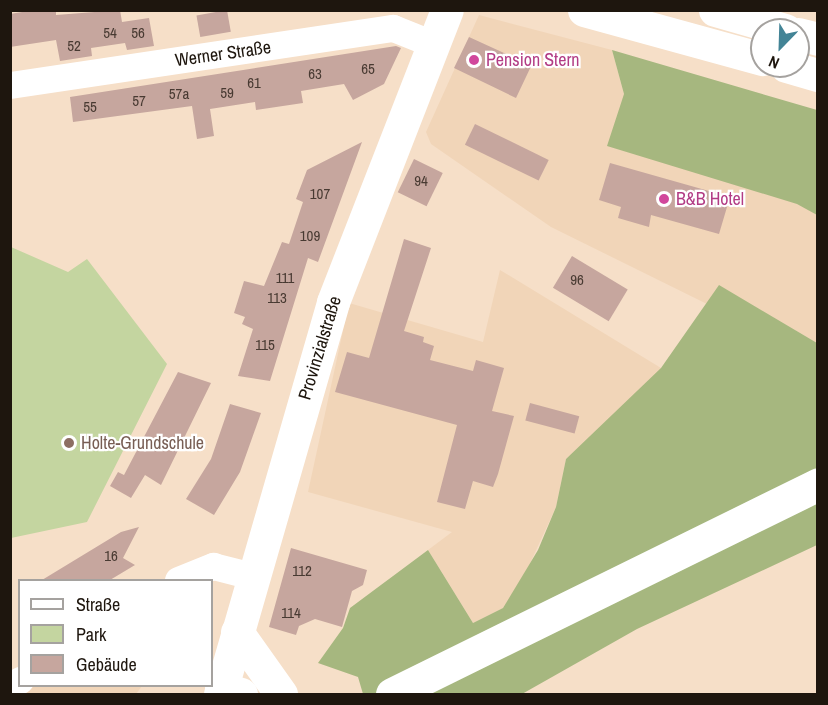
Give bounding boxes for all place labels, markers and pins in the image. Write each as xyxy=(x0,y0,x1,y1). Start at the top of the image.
place label: Pension Stern xyxy=(486,49,580,71)
marker: Pension Stern xyxy=(467,53,481,67)
place label: B&B Hotel xyxy=(676,188,744,210)
marker: B&B Hotel xyxy=(657,192,671,206)
place label: Holte-Grundschule xyxy=(81,432,204,454)
marker: Holte-Grundschule xyxy=(62,436,76,450)

